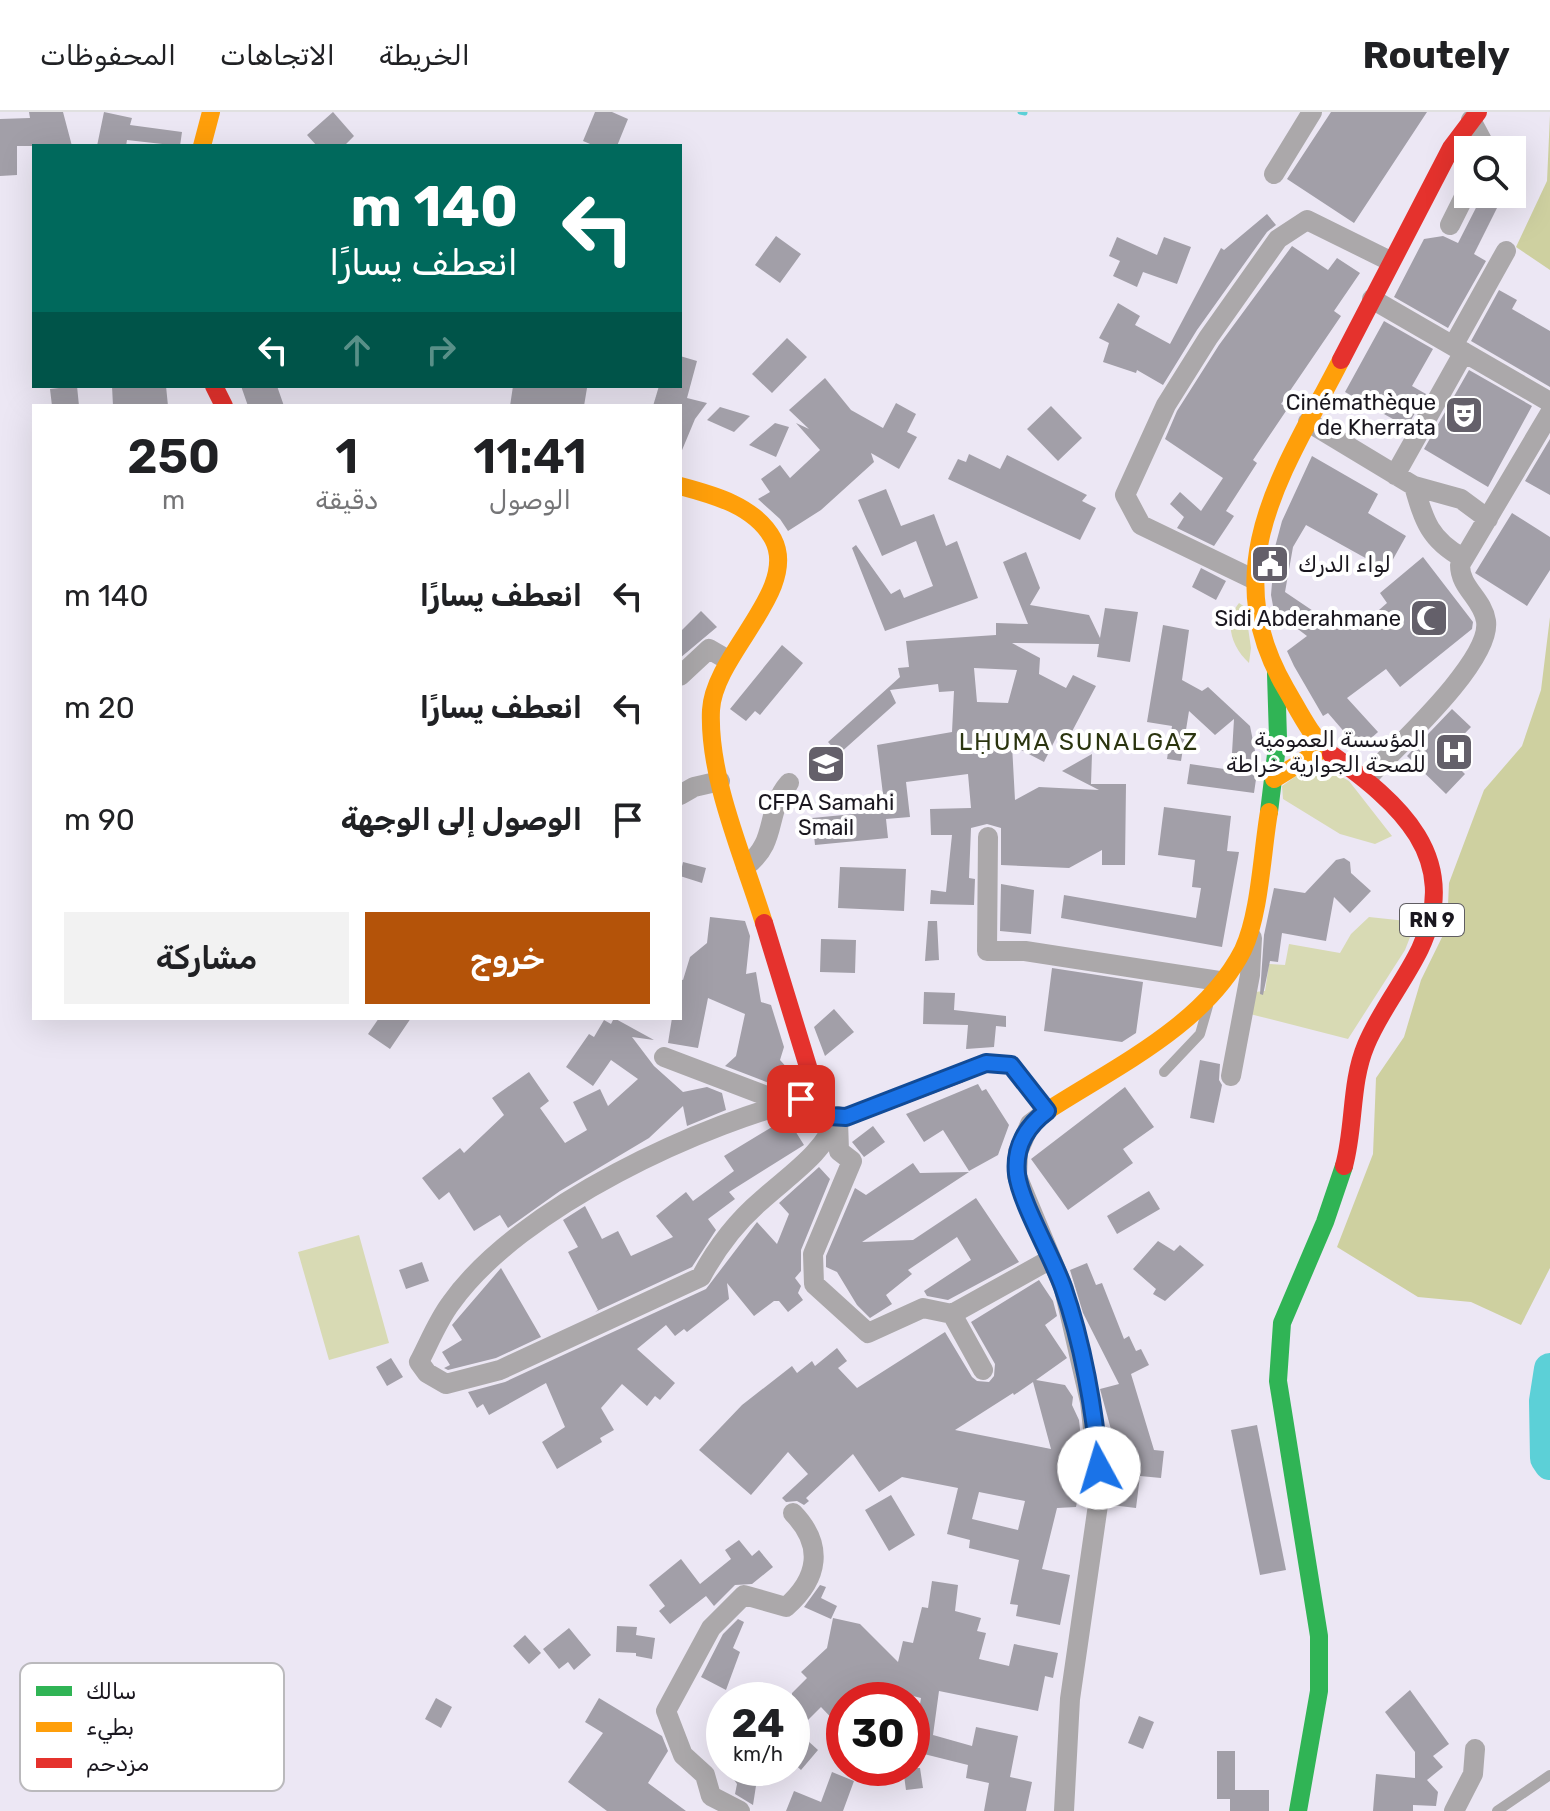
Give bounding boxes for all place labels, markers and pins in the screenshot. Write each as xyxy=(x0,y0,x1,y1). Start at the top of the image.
place label: Cinémathèque de Kherrata xyxy=(1286,389,1436,441)
theatre icon: Cinémathèque de Kherrata xyxy=(1443,394,1485,436)
public building icon: لواء الدرك xyxy=(1249,543,1291,585)
place label: لواء الدرك xyxy=(1298,551,1391,578)
mosque icon: Sidi Abderahmane xyxy=(1408,597,1450,639)
place label: Sidi Abderahmane xyxy=(1214,605,1401,632)
place label: المؤسسة العمومية للصحة الجوارية خراطة xyxy=(1226,726,1426,778)
hospital icon: المؤسسة العمومية للصحة الجوارية خراطة xyxy=(1433,731,1475,773)
school or university icon: CFPA Samahi Smail xyxy=(805,743,847,785)
place label: CFPA Samahi Smail xyxy=(758,789,894,841)
pin xyxy=(767,1065,835,1133)

